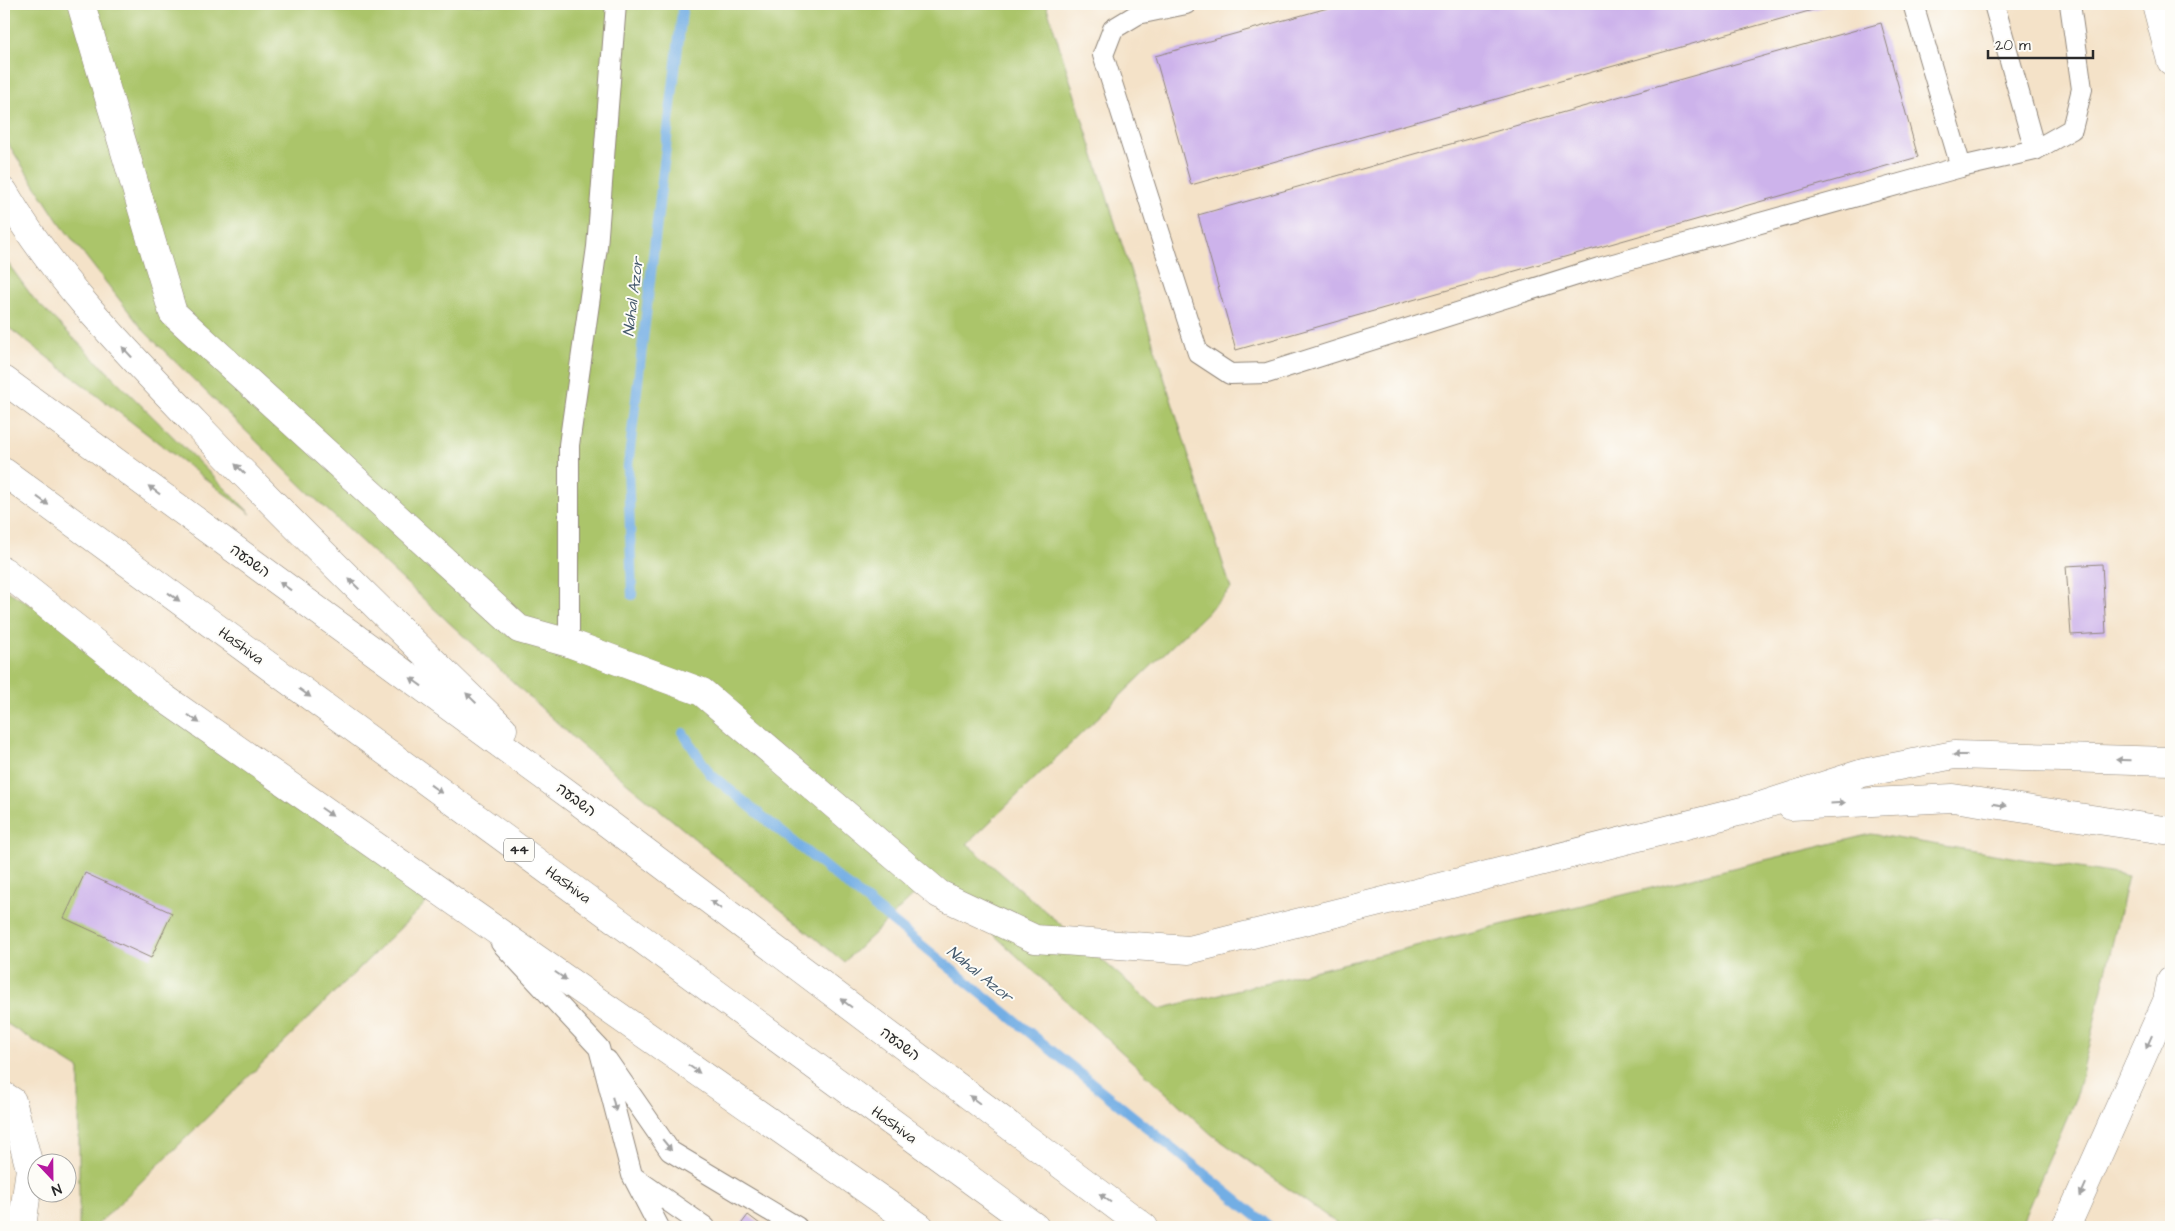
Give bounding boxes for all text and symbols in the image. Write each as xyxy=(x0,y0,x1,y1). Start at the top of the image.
scale bar xyxy=(1988,28,2092,60)
text: 20 m xyxy=(1995,35,2031,56)
water label: Nahal Azor xyxy=(617,254,649,338)
one-way arrow xyxy=(121,346,133,358)
one-way arrow xyxy=(234,464,246,476)
one-way arrow xyxy=(147,485,160,495)
one-way arrow xyxy=(36,496,50,506)
street label: השבעה xyxy=(226,539,274,583)
one-way arrow xyxy=(349,579,361,591)
one-way arrow xyxy=(278,581,291,591)
one-way arrow xyxy=(167,592,181,602)
street label: HaShiva xyxy=(214,622,268,670)
one-way arrow xyxy=(409,677,422,687)
one-way arrow xyxy=(298,688,312,698)
one-way arrow xyxy=(465,692,477,704)
one-way arrow xyxy=(187,714,201,724)
one-way arrow xyxy=(1952,751,1968,759)
one-way arrow xyxy=(2114,756,2130,764)
street label: השבעה xyxy=(552,778,600,822)
one-way arrow xyxy=(430,784,443,794)
one-way arrow xyxy=(1830,799,1846,807)
one-way arrow xyxy=(1992,801,2008,809)
one-way arrow xyxy=(320,807,334,817)
road number: 44 xyxy=(504,838,534,862)
street label: HaShiva xyxy=(541,861,595,909)
one-way arrow xyxy=(709,900,723,910)
water label: Nahal Azor xyxy=(942,941,1019,1009)
one-way arrow xyxy=(554,971,568,981)
one-way arrow xyxy=(840,997,853,1008)
street label: השבעה xyxy=(876,1022,924,1066)
one-way arrow xyxy=(2145,1035,2153,1049)
one-way arrow xyxy=(687,1064,701,1074)
one-way arrow xyxy=(969,1095,982,1106)
one-way arrow xyxy=(610,1097,618,1112)
street label: HaShiva xyxy=(867,1101,921,1149)
one-way arrow xyxy=(662,1139,673,1152)
north arrow xyxy=(28,1154,78,1204)
text: N xyxy=(48,1178,64,1200)
one-way arrow xyxy=(2078,1183,2086,1197)
one-way arrow xyxy=(1098,1193,1112,1203)

